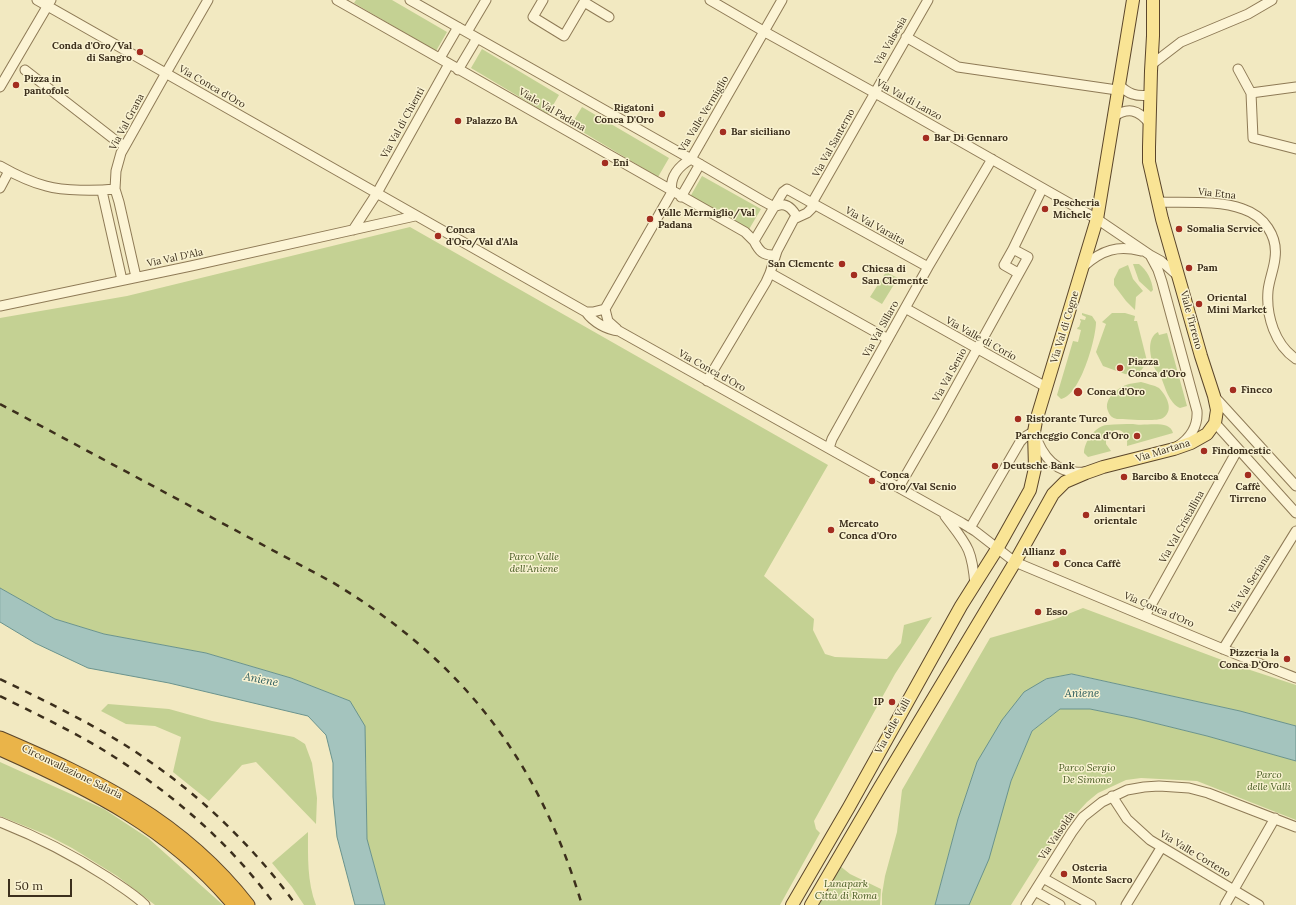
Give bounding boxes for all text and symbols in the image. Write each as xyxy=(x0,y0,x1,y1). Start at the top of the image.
street label: Via Valsesia xyxy=(872,15,910,67)
place label: Conda d'Oro/Val di Sangro xyxy=(52,40,132,64)
marker: Conda d'Oro/Val di Sangro xyxy=(135,47,145,57)
street label: Via Conca d'Oro xyxy=(176,63,248,111)
place label: Pizza in pantofole xyxy=(24,73,69,96)
street label: Via Valle Vermiglio xyxy=(677,74,731,154)
street label: Via Val di Lanzo xyxy=(874,77,944,123)
marker: Pizza in pantofole xyxy=(11,80,21,90)
street label: Via Val di Chienti xyxy=(379,86,427,160)
street label: Viale Val Padana xyxy=(516,86,588,134)
street label: Via Val Grana xyxy=(107,92,147,152)
place label: Rigatoni Conca D'Oro xyxy=(594,102,654,126)
street label: Via Val Santerno xyxy=(810,107,858,179)
marker: Rigatoni Conca D'Oro xyxy=(657,109,667,119)
place label: Palazzo BA xyxy=(466,115,518,127)
marker: Palazzo BA xyxy=(453,116,463,126)
place label: Bar siciliano xyxy=(731,126,791,138)
marker: Bar siciliano xyxy=(718,127,728,137)
place label: Bar Di Gennaro xyxy=(934,132,1008,144)
marker: Bar Di Gennaro xyxy=(921,133,931,143)
place label: Eni xyxy=(613,157,629,169)
marker: Eni xyxy=(600,158,610,168)
street label: Via Etna xyxy=(1197,186,1237,202)
place label: Pescheria Michele xyxy=(1053,197,1100,220)
marker: Pescheria Michele xyxy=(1040,204,1050,214)
street label: Via Val Varaita xyxy=(843,205,907,247)
place label: Valle Mermiglio/Val Padana xyxy=(658,207,755,230)
marker: Valle Mermiglio/Val Padana xyxy=(645,214,655,224)
place label: Somalia Service xyxy=(1187,223,1263,235)
place label: Conca d'Oro/Val d'Ala xyxy=(446,224,518,248)
marker: Somalia Service xyxy=(1174,224,1184,234)
marker: Conca d'Oro/Val d'Ala xyxy=(433,231,443,241)
street label: Via Val D'Ala xyxy=(146,246,204,270)
place label: San Clemente xyxy=(768,258,834,270)
marker: San Clemente xyxy=(837,259,847,269)
place label: Pam xyxy=(1197,262,1218,274)
place label: Chiesa di San Clemente xyxy=(862,263,928,286)
marker: Pam xyxy=(1184,263,1194,273)
marker: Chiesa di San Clemente xyxy=(849,270,859,280)
street label: Via Val di Cogne xyxy=(1048,289,1082,365)
street label: Viale Tirreno xyxy=(1177,289,1205,351)
place label: Oriental Mini Market xyxy=(1207,292,1267,316)
street label: Via Val Sillaro xyxy=(861,299,901,359)
marker: Oriental Mini Market xyxy=(1194,299,1204,309)
street label: Via Valle di Corio xyxy=(943,315,1019,363)
street label: Via Val Senio xyxy=(930,346,970,404)
street label: Via Conca d'Oro xyxy=(676,348,748,394)
place label: Piazza Conca d'Oro xyxy=(1128,356,1186,380)
marker: Piazza Conca d'Oro xyxy=(1115,363,1125,373)
place label: Fineco xyxy=(1241,384,1272,396)
marker: Fineco xyxy=(1228,385,1238,395)
marker: Conca d'Oro xyxy=(1072,386,1084,398)
place label: Conca d'Oro xyxy=(1087,386,1145,398)
place label: Ristorante Turco xyxy=(1026,413,1107,425)
marker: Ristorante Turco xyxy=(1013,414,1023,424)
place label: Parcheggio Conca d'Oro xyxy=(1015,430,1129,442)
marker: Parcheggio Conca d'Oro xyxy=(1132,431,1142,441)
street label: Via Martana xyxy=(1134,437,1192,465)
place label: Findomestic xyxy=(1212,445,1271,457)
marker: Findomestic xyxy=(1199,446,1209,456)
place label: Deutsche Bank xyxy=(1003,460,1075,472)
marker: Deutsche Bank xyxy=(990,461,1000,471)
place label: Conca d'Oro/Val Senio xyxy=(880,469,957,492)
marker: Caffè Tirreno xyxy=(1243,470,1253,480)
place label: Barcibo & Enoteca xyxy=(1132,471,1219,483)
marker: Barcibo & Enoteca xyxy=(1119,472,1129,482)
marker: Conca d'Oro/Val Senio xyxy=(867,476,877,486)
place label: Caffè Tirreno xyxy=(1230,481,1266,504)
street label: Via Val Cristallina xyxy=(1157,489,1207,565)
place label: Alimentari orientale xyxy=(1094,503,1145,526)
marker: Alimentari orientale xyxy=(1081,510,1091,520)
place label: Mercato Conca d'Oro xyxy=(839,518,897,542)
marker: Mercato Conca d'Oro xyxy=(826,525,836,535)
place label: Allianz xyxy=(1022,546,1055,558)
marker: Allianz xyxy=(1058,547,1068,557)
park label: Parco Valle dell'Aniene xyxy=(509,551,559,574)
street label: Via Val Seriana xyxy=(1227,552,1273,616)
place label: Conca Caffè xyxy=(1064,558,1121,570)
marker: Conca Caffè xyxy=(1051,559,1061,569)
street label: Via Conca d'Oro xyxy=(1122,590,1196,630)
place label: Esso xyxy=(1046,606,1068,618)
marker: Esso xyxy=(1033,607,1043,617)
place label: Pizzeria la Conca D‘Oro xyxy=(1219,647,1279,670)
marker: Pizzeria la Conca D‘Oro xyxy=(1282,654,1292,664)
water label: Aniene xyxy=(243,670,279,690)
water label: Aniene xyxy=(1065,687,1099,701)
street label: Via delle Valli xyxy=(873,696,913,756)
place label: IP xyxy=(874,696,884,708)
marker: IP xyxy=(887,697,897,707)
street label: Circonvallazione Salaria xyxy=(20,742,124,802)
park label: Parco Sergio De Simone xyxy=(1059,762,1115,786)
park label: Parco delle Valli xyxy=(1247,769,1291,792)
street label: Via Valsolda xyxy=(1037,810,1077,862)
street label: Via Valle Corteno xyxy=(1157,828,1233,880)
place label: Osteria Monte Sacro xyxy=(1072,862,1132,886)
marker: Osteria Monte Sacro xyxy=(1059,869,1069,879)
scale bar xyxy=(10,871,74,897)
text: 50 m xyxy=(15,878,43,893)
park label: Lunapark Città di Roma xyxy=(815,878,877,902)

